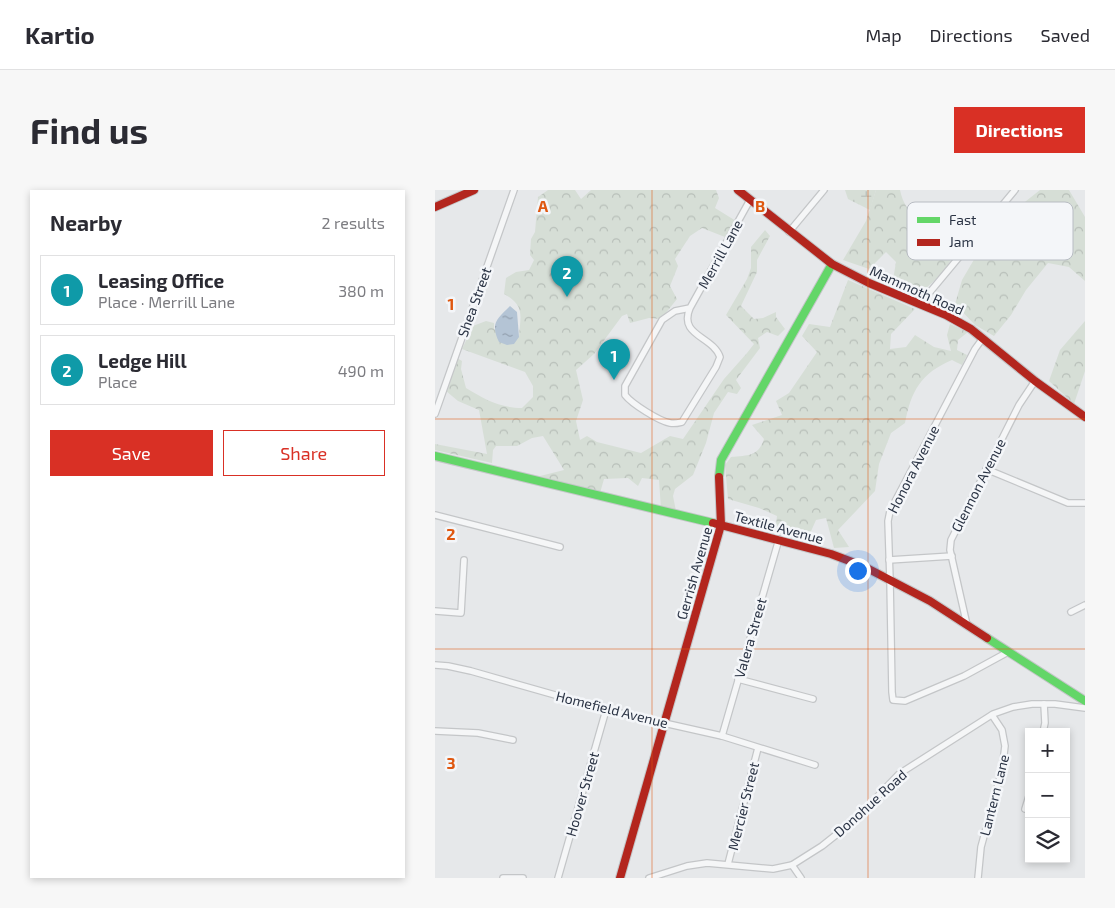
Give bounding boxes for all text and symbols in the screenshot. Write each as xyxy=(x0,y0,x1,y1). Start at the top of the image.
text: Kartio xyxy=(25,20,95,49)
text: Map xyxy=(865,24,902,46)
text: Directions xyxy=(930,24,1013,46)
text: Saved xyxy=(1041,24,1090,46)
button: Directions xyxy=(954,107,1085,153)
text: Find us xyxy=(30,109,148,151)
text: A xyxy=(538,196,549,215)
text: B xyxy=(755,196,765,215)
legend xyxy=(907,202,1073,260)
text: Nearby xyxy=(50,210,122,235)
text: Fast xyxy=(949,211,976,228)
text: 2 results xyxy=(322,213,385,232)
street label: Merrill Lane xyxy=(694,217,746,291)
text: Jam xyxy=(949,233,974,250)
pin: 2 xyxy=(551,256,583,297)
street label: Mammoth Road xyxy=(867,262,967,318)
street label: Shea Street xyxy=(453,265,495,339)
text: Leasing Office xyxy=(98,269,224,292)
text: 1 xyxy=(64,281,70,300)
text: 380 m xyxy=(338,281,384,300)
text: Place · Merrill Lane xyxy=(98,292,235,311)
text: 1 xyxy=(448,294,454,313)
pin: 1 xyxy=(598,339,630,380)
text: Ledge Hill xyxy=(98,349,187,372)
text: 2 xyxy=(62,361,72,380)
text: 490 m xyxy=(338,361,384,380)
text: Place xyxy=(98,372,137,391)
street label: Honora Avenue xyxy=(884,422,942,516)
button: Save xyxy=(50,430,213,476)
button: Share xyxy=(223,430,385,476)
street label: Glennon Avenue xyxy=(947,435,1009,535)
street label: Textile Avenue xyxy=(733,507,825,547)
text: 2 xyxy=(446,524,456,543)
street label: Gerrish Avenue xyxy=(673,525,715,621)
your location xyxy=(845,558,871,584)
street label: Valera Street xyxy=(730,596,770,680)
street label: Homefield Avenue xyxy=(554,687,670,731)
map controls xyxy=(1025,728,1070,863)
button: + xyxy=(1025,728,1070,773)
street label: Hoover Street xyxy=(562,750,602,838)
text: 3 xyxy=(446,753,456,772)
street label: Lantern Lane xyxy=(976,753,1012,837)
street label: Mercier Street xyxy=(724,760,762,852)
street label: Donohue Road xyxy=(830,766,910,840)
button: − xyxy=(1025,773,1070,818)
button: layers xyxy=(1025,818,1070,863)

